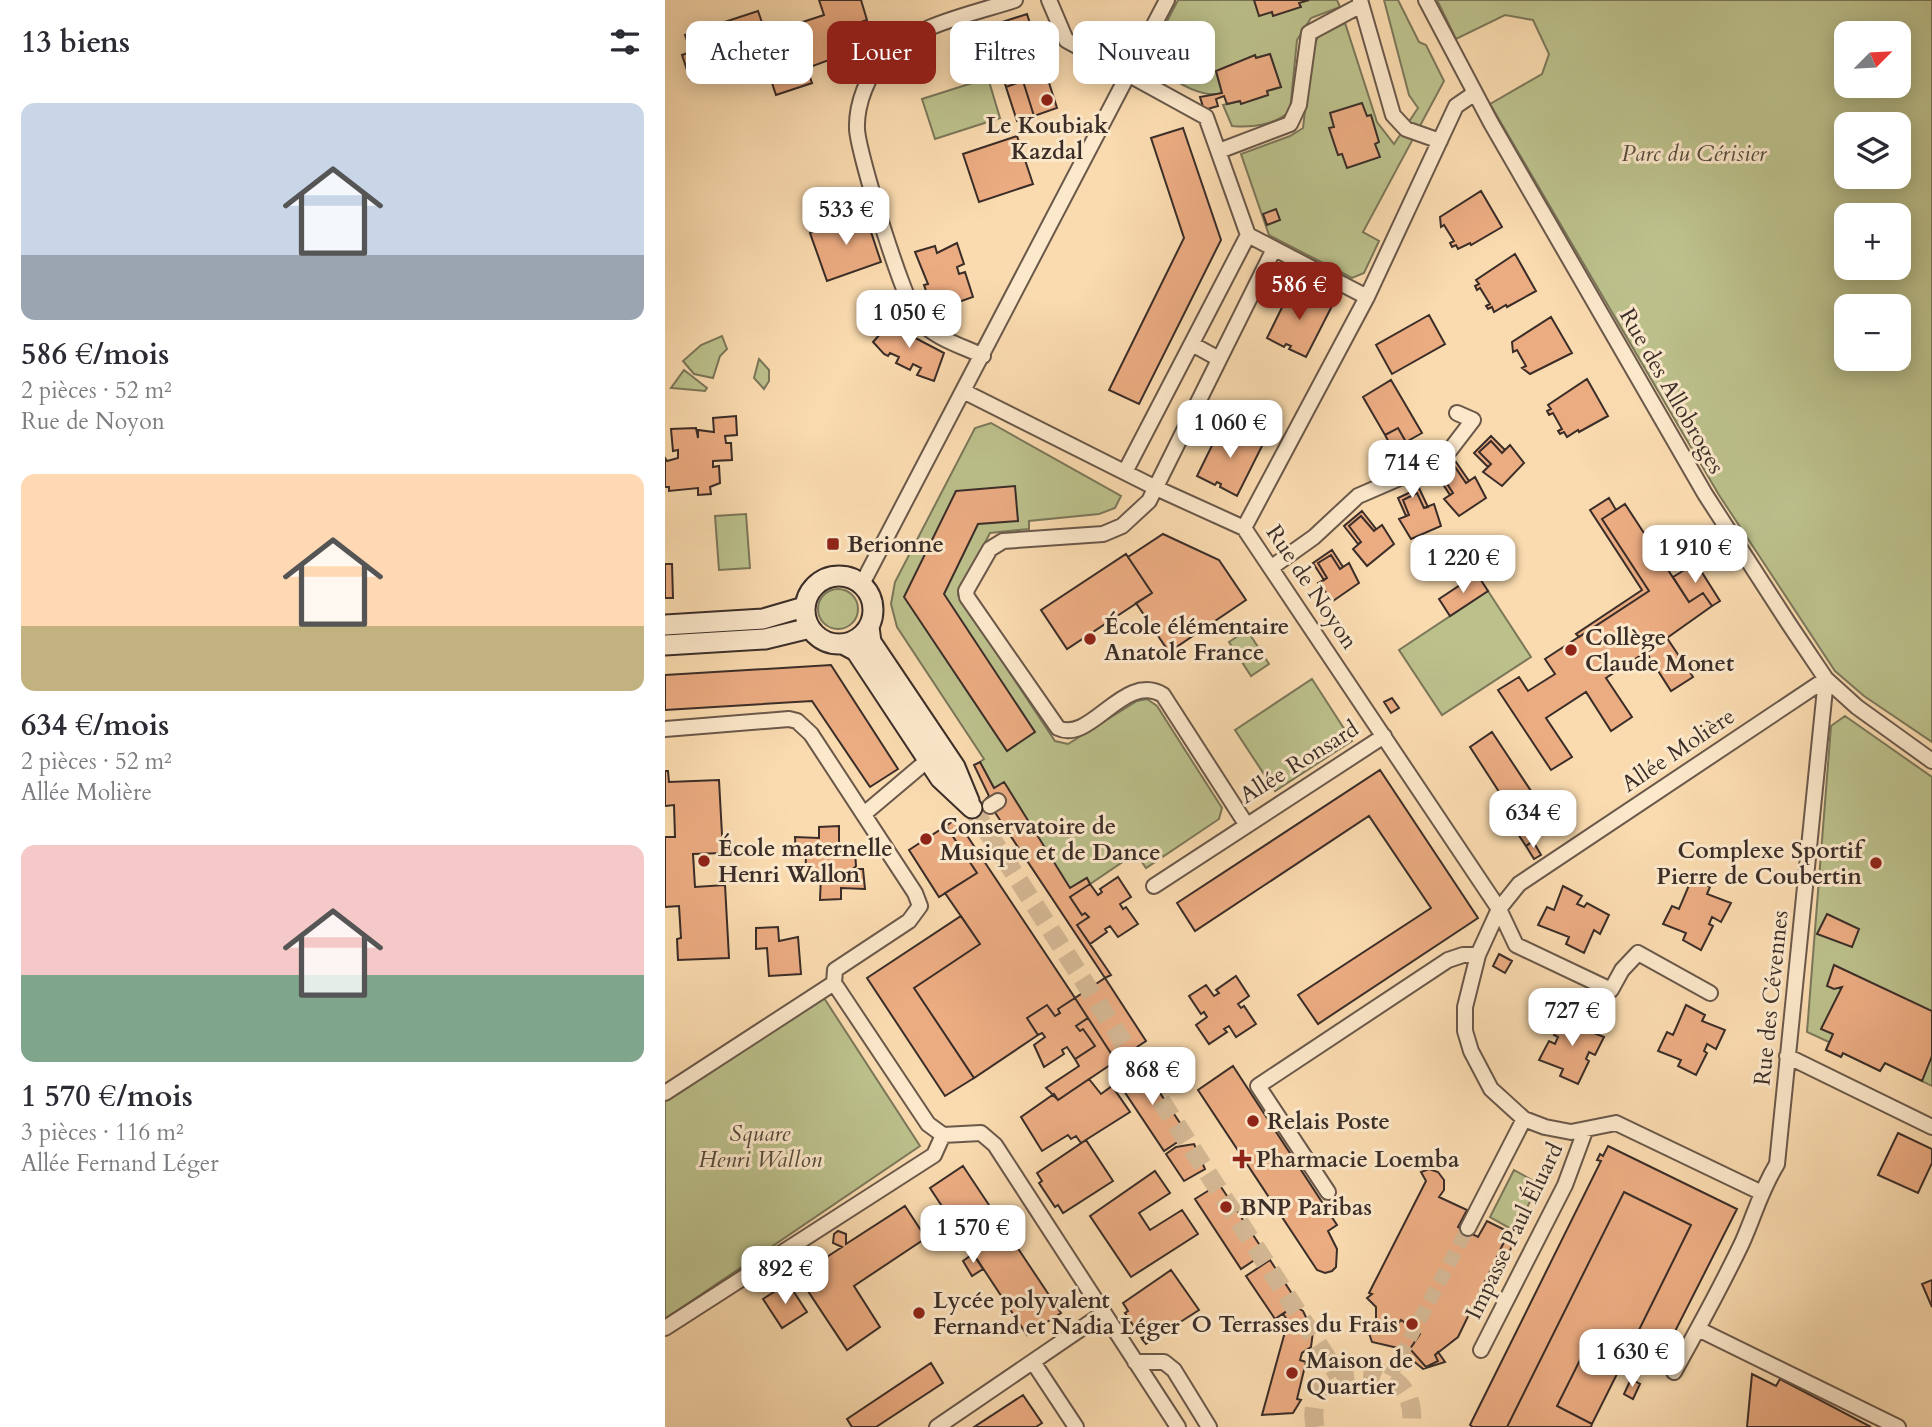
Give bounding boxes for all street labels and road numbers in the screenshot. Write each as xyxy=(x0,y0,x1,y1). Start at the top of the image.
street label: Rue des Allobroges xyxy=(1612,303,1732,479)
street label: Rue de Noyon xyxy=(1259,519,1365,655)
street label: Allée Molière xyxy=(1615,701,1741,799)
street label: Allée Ronsard xyxy=(1234,713,1365,811)
street label: Rue des Cévennes xyxy=(1746,909,1796,1087)
street label: Impasse Paul Éluard xyxy=(1458,1137,1571,1324)

